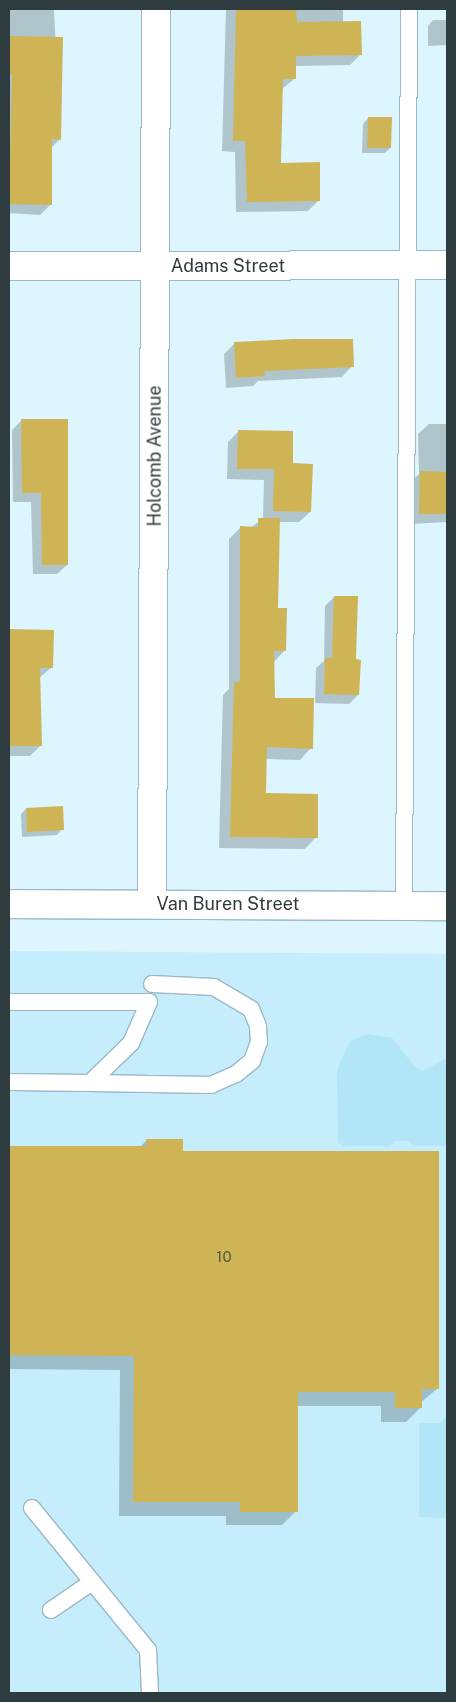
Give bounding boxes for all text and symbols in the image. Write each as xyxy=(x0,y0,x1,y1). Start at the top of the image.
street label: Adams Street xyxy=(171,255,285,277)
street label: Holcomb Avenue xyxy=(144,385,166,527)
street label: Van Buren Street xyxy=(156,893,300,915)
house number: 10 xyxy=(216,1248,232,1266)

